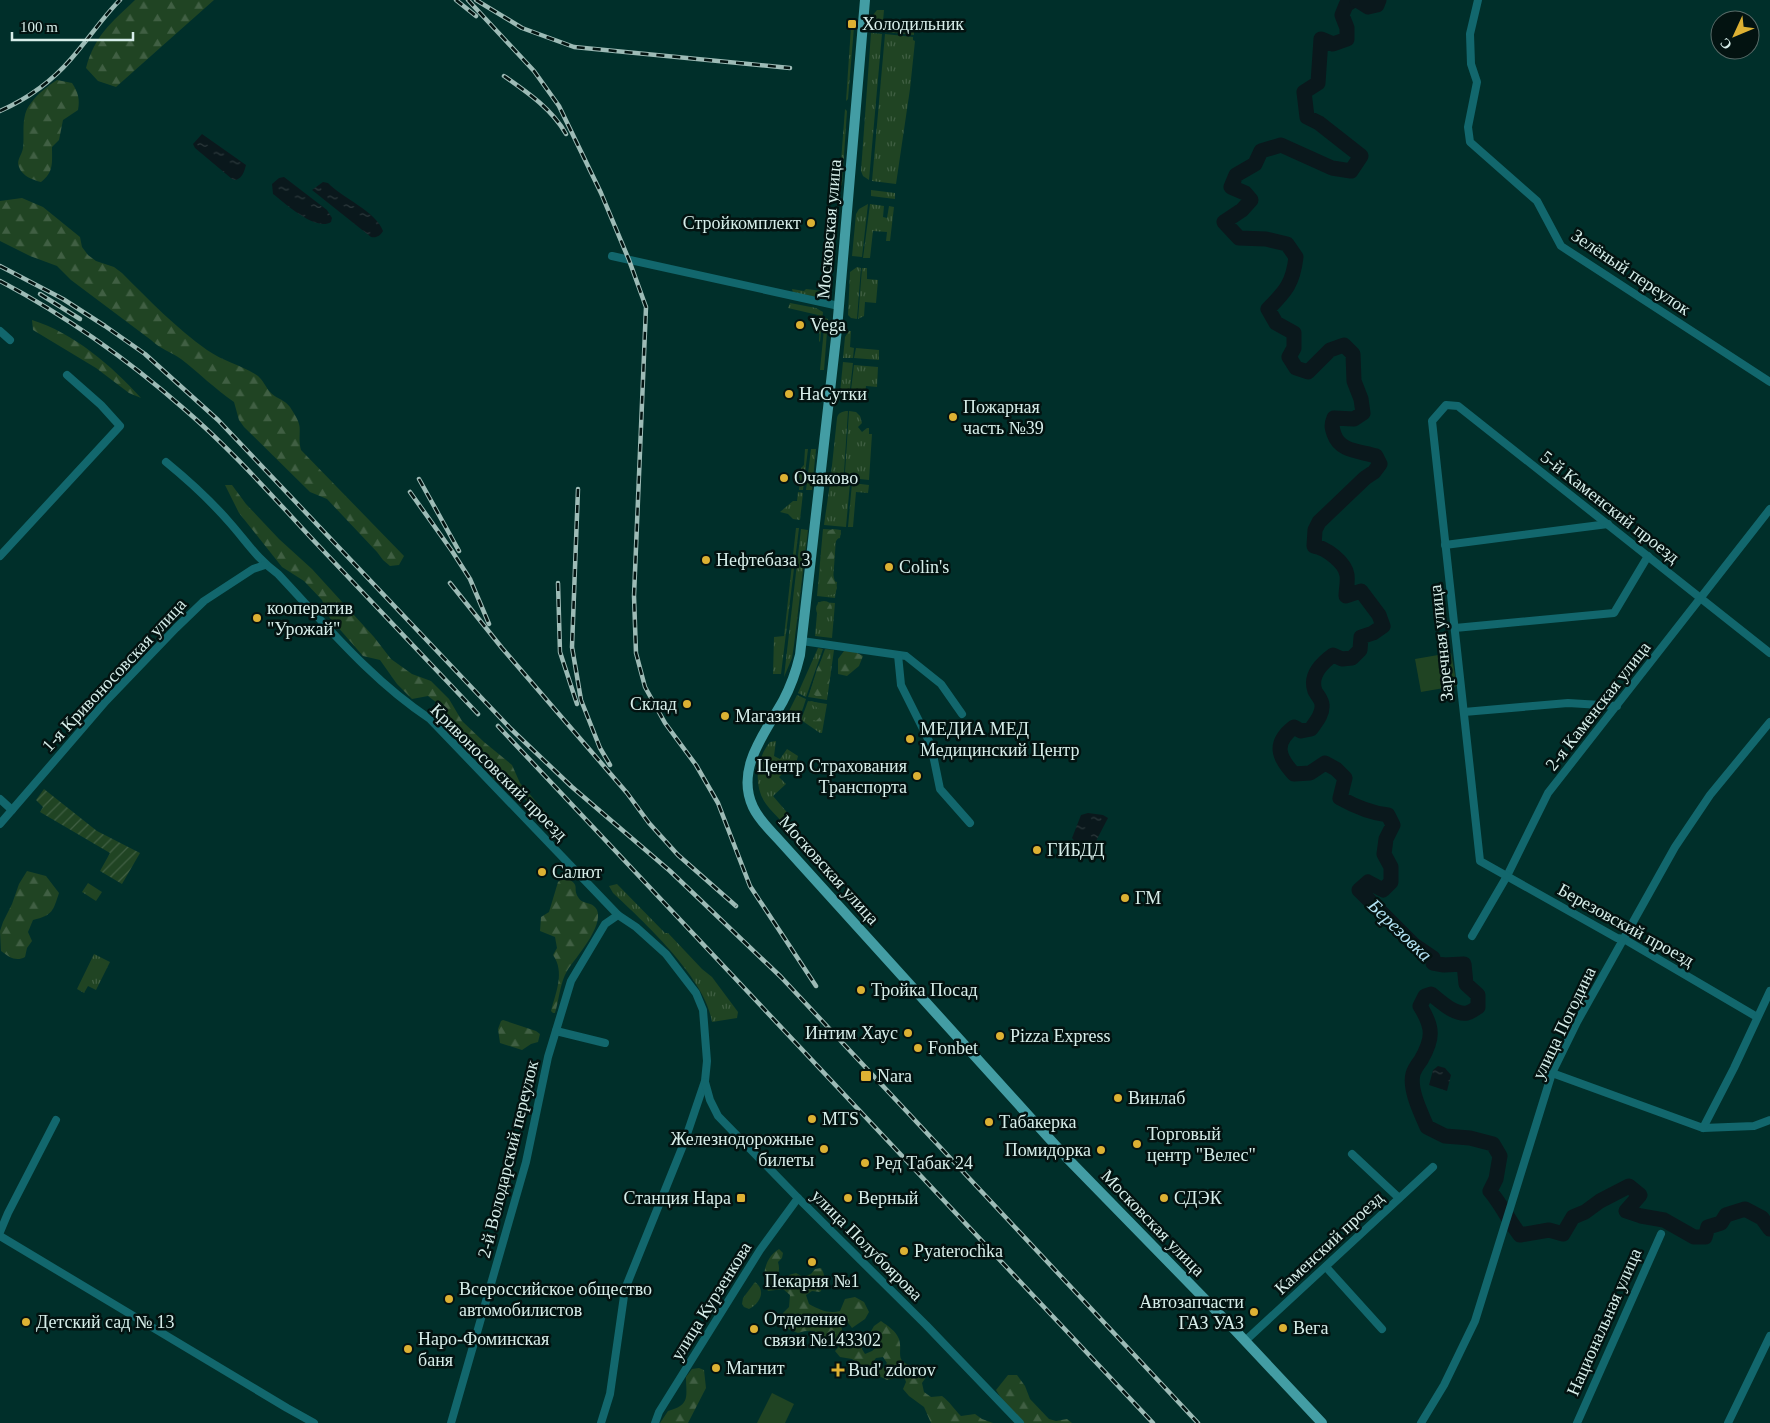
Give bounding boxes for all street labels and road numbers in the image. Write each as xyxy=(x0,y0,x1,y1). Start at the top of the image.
street label: Московская улица xyxy=(813,158,845,300)
street label: Зелёный переулок xyxy=(1568,225,1694,319)
street label: 5-й Каменский проезд xyxy=(1537,447,1683,567)
street label: Заречная улица xyxy=(1425,584,1457,702)
street label: 1-я Кривоносовская улица xyxy=(38,594,190,756)
street label: 2-я Каменская улица xyxy=(1541,637,1655,775)
street label: Кривоносовский проезд xyxy=(427,700,571,844)
street label: Московская улица xyxy=(775,811,883,929)
street label: Березовский проезд xyxy=(1554,879,1698,971)
street label: улица Погодина xyxy=(1528,963,1600,1083)
street label: 2-й Володарский переулок xyxy=(474,1058,542,1260)
street label: Московская улица xyxy=(1097,1166,1209,1280)
street label: улица Полубоярова xyxy=(807,1185,927,1305)
street label: Каменский проезд xyxy=(1271,1188,1387,1298)
street label: улица Курзенкова xyxy=(667,1238,755,1364)
street label: Национальная улица xyxy=(1563,1245,1645,1399)

